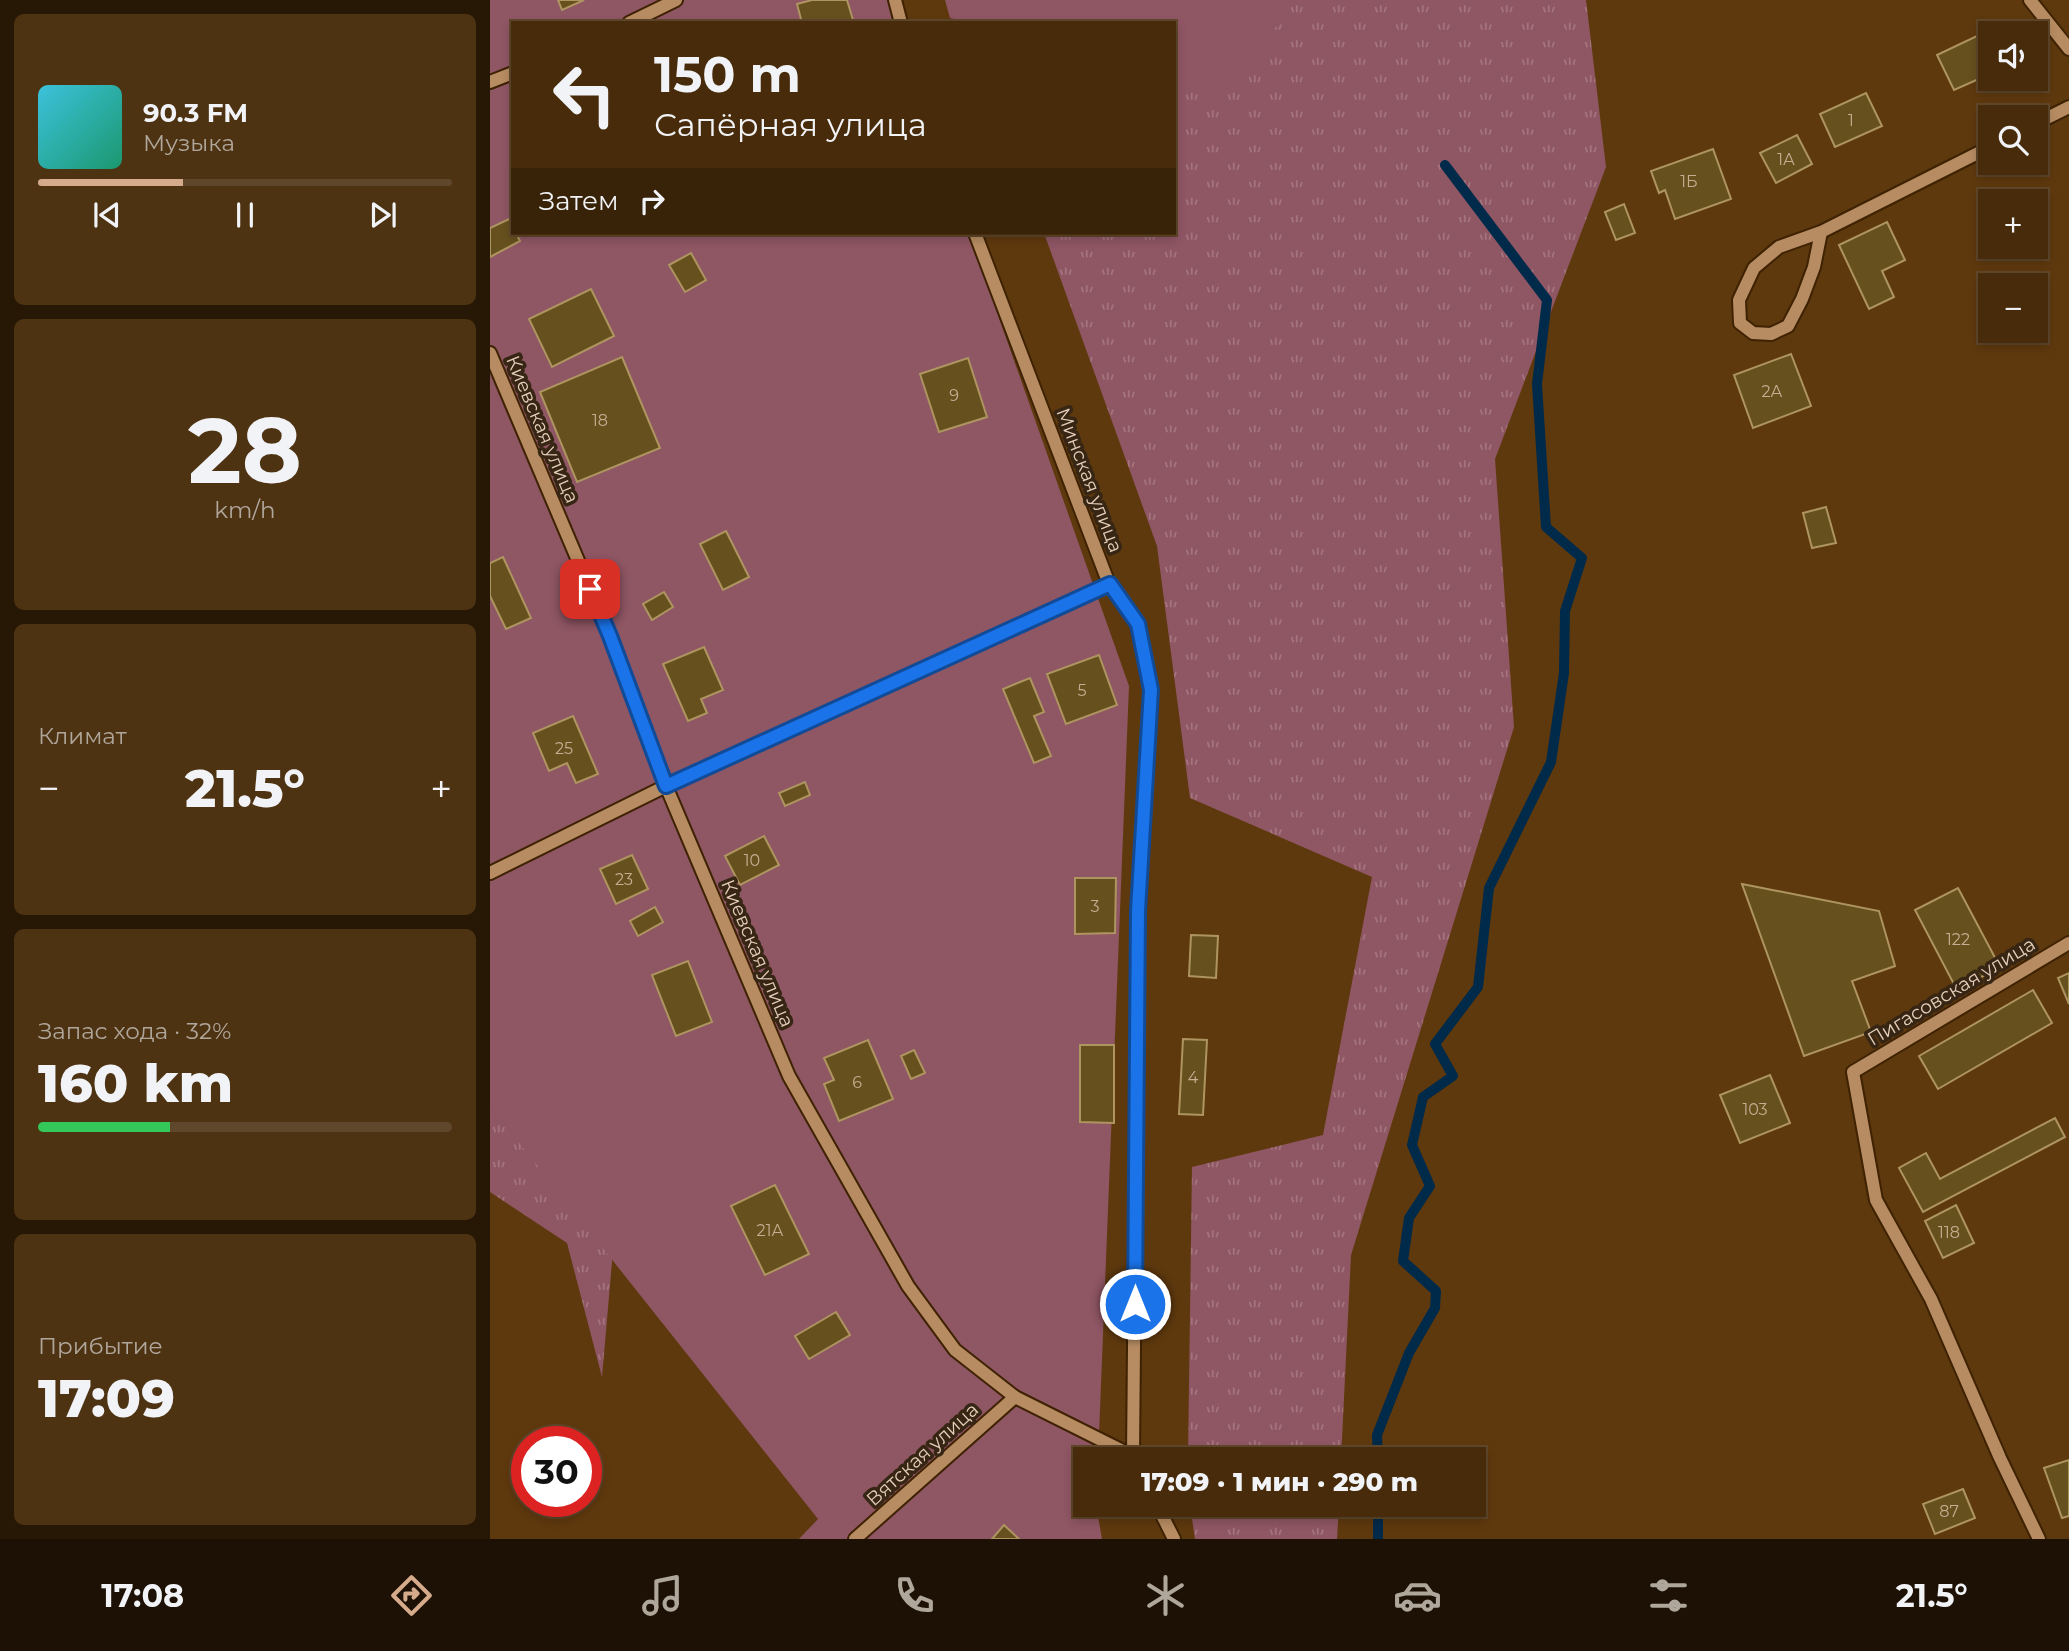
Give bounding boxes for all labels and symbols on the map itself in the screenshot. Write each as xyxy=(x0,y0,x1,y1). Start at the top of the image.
house number: 1 xyxy=(1848,111,1854,130)
house number: 1А xyxy=(1777,150,1795,169)
house number: 1Б xyxy=(1680,172,1698,191)
street label: Киевская улица xyxy=(501,352,584,506)
house number: 2А xyxy=(1762,382,1783,401)
house number: 9 xyxy=(949,386,959,405)
street label: Минская улица xyxy=(1051,405,1128,556)
house number: 18 xyxy=(592,411,608,430)
pin xyxy=(560,559,620,619)
house number: 5 xyxy=(1077,681,1087,700)
house number: 25 xyxy=(555,739,573,758)
house number: 10 xyxy=(744,851,760,870)
house number: 23 xyxy=(615,870,633,889)
street label: Киевская улица xyxy=(716,876,799,1030)
house number: 3 xyxy=(1090,897,1100,916)
house number: 122 xyxy=(1946,930,1970,949)
street label: Пигасовская улица xyxy=(1863,932,2039,1051)
house number: 4 xyxy=(1188,1068,1199,1087)
house number: 6 xyxy=(852,1073,862,1092)
house number: 103 xyxy=(1742,1100,1768,1119)
house number: 21А xyxy=(757,1221,783,1240)
house number: 118 xyxy=(1938,1223,1960,1242)
position arrow xyxy=(1098,1267,1172,1341)
street label: Вятская улица xyxy=(862,1398,983,1511)
speed limit sign: 30 xyxy=(511,1426,602,1517)
house number: 87 xyxy=(1939,1502,1959,1521)

